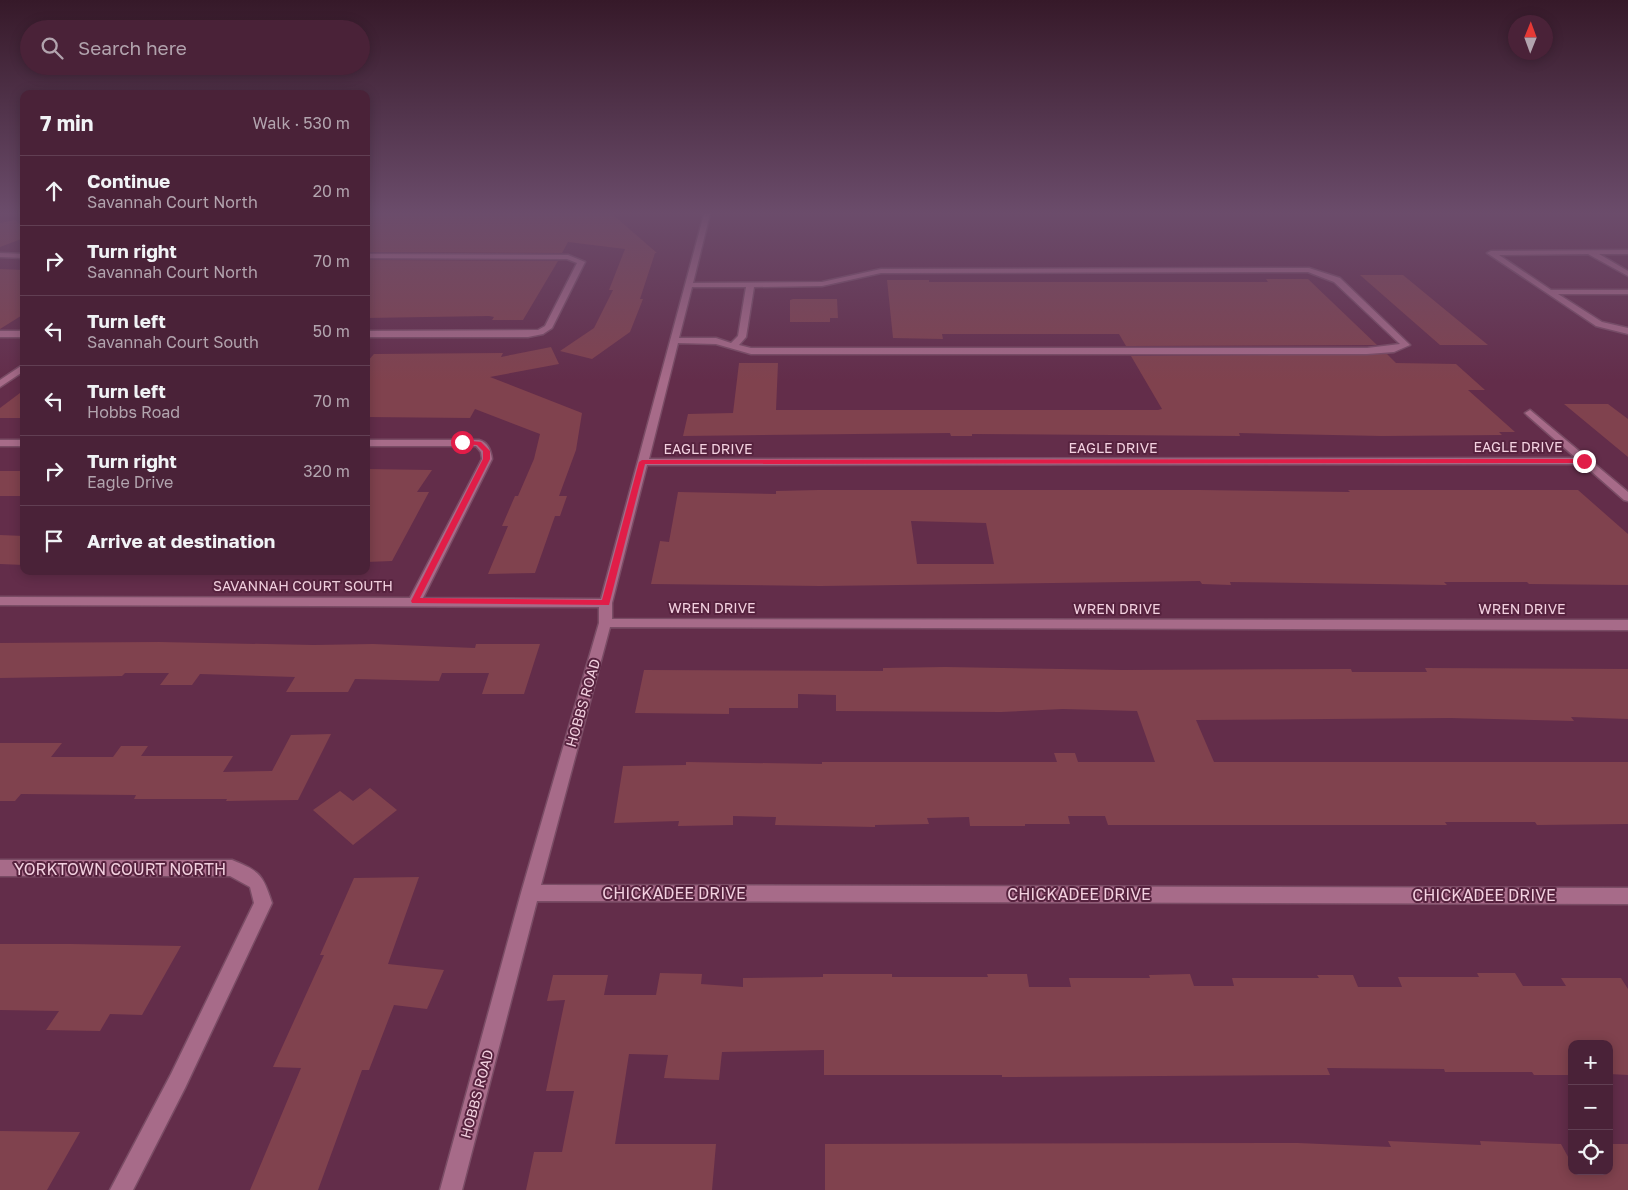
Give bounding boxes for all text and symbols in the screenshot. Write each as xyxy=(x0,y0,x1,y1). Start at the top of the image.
north arrow xyxy=(1508,15,1553,60)
search box xyxy=(20,20,370,75)
icon: search xyxy=(38,34,66,62)
text: Search here xyxy=(78,36,187,59)
text: 7 min xyxy=(40,110,94,136)
text: Walk · 530 m xyxy=(253,113,350,133)
text: Continue xyxy=(87,169,170,192)
icon: ahead xyxy=(40,177,68,205)
text: 20 m xyxy=(313,181,350,201)
text: Savannah Court North xyxy=(87,192,258,212)
text: Turn right xyxy=(87,239,177,262)
icon: right xyxy=(40,247,68,275)
text: 70 m xyxy=(313,251,350,271)
text: Savannah Court North xyxy=(87,262,258,282)
text: Turn left xyxy=(87,309,166,332)
icon: left xyxy=(40,317,68,345)
text: 50 m xyxy=(313,321,350,341)
text: Savannah Court South xyxy=(87,332,259,352)
text: Turn left xyxy=(87,379,166,402)
icon: left xyxy=(40,387,68,415)
text: 70 m xyxy=(313,391,350,411)
text: Hobbs Road xyxy=(87,402,180,422)
route start xyxy=(451,431,474,454)
street label: EAGLE DRIVE xyxy=(1473,438,1563,455)
street label: EAGLE DRIVE xyxy=(1068,439,1158,456)
street label: EAGLE DRIVE xyxy=(663,440,753,457)
text: Turn right xyxy=(87,449,177,472)
route end xyxy=(1573,450,1596,473)
icon: right xyxy=(40,457,68,485)
text: 320 m xyxy=(303,461,350,481)
text: Eagle Drive xyxy=(87,472,173,492)
icon: arrive xyxy=(40,527,68,555)
text: Arrive at destination xyxy=(87,529,275,552)
street label: SAVANNAH COURT SOUTH xyxy=(213,577,393,594)
street label: WREN DRIVE xyxy=(668,599,756,616)
street label: WREN DRIVE xyxy=(1073,600,1161,617)
street label: WREN DRIVE xyxy=(1478,600,1566,617)
street label: HOBBS ROAD xyxy=(562,657,603,749)
street label: YORKTOWN COURT NORTH xyxy=(14,859,226,879)
street label: CHICKADEE DRIVE xyxy=(602,883,746,903)
street label: CHICKADEE DRIVE xyxy=(1007,884,1151,904)
street label: CHICKADEE DRIVE xyxy=(1412,885,1556,905)
map controls xyxy=(1568,1040,1613,1175)
button: + xyxy=(1568,1040,1613,1085)
street label: HOBBS ROAD xyxy=(457,1048,497,1140)
button: − xyxy=(1568,1085,1613,1130)
button: locate xyxy=(1568,1130,1613,1175)

